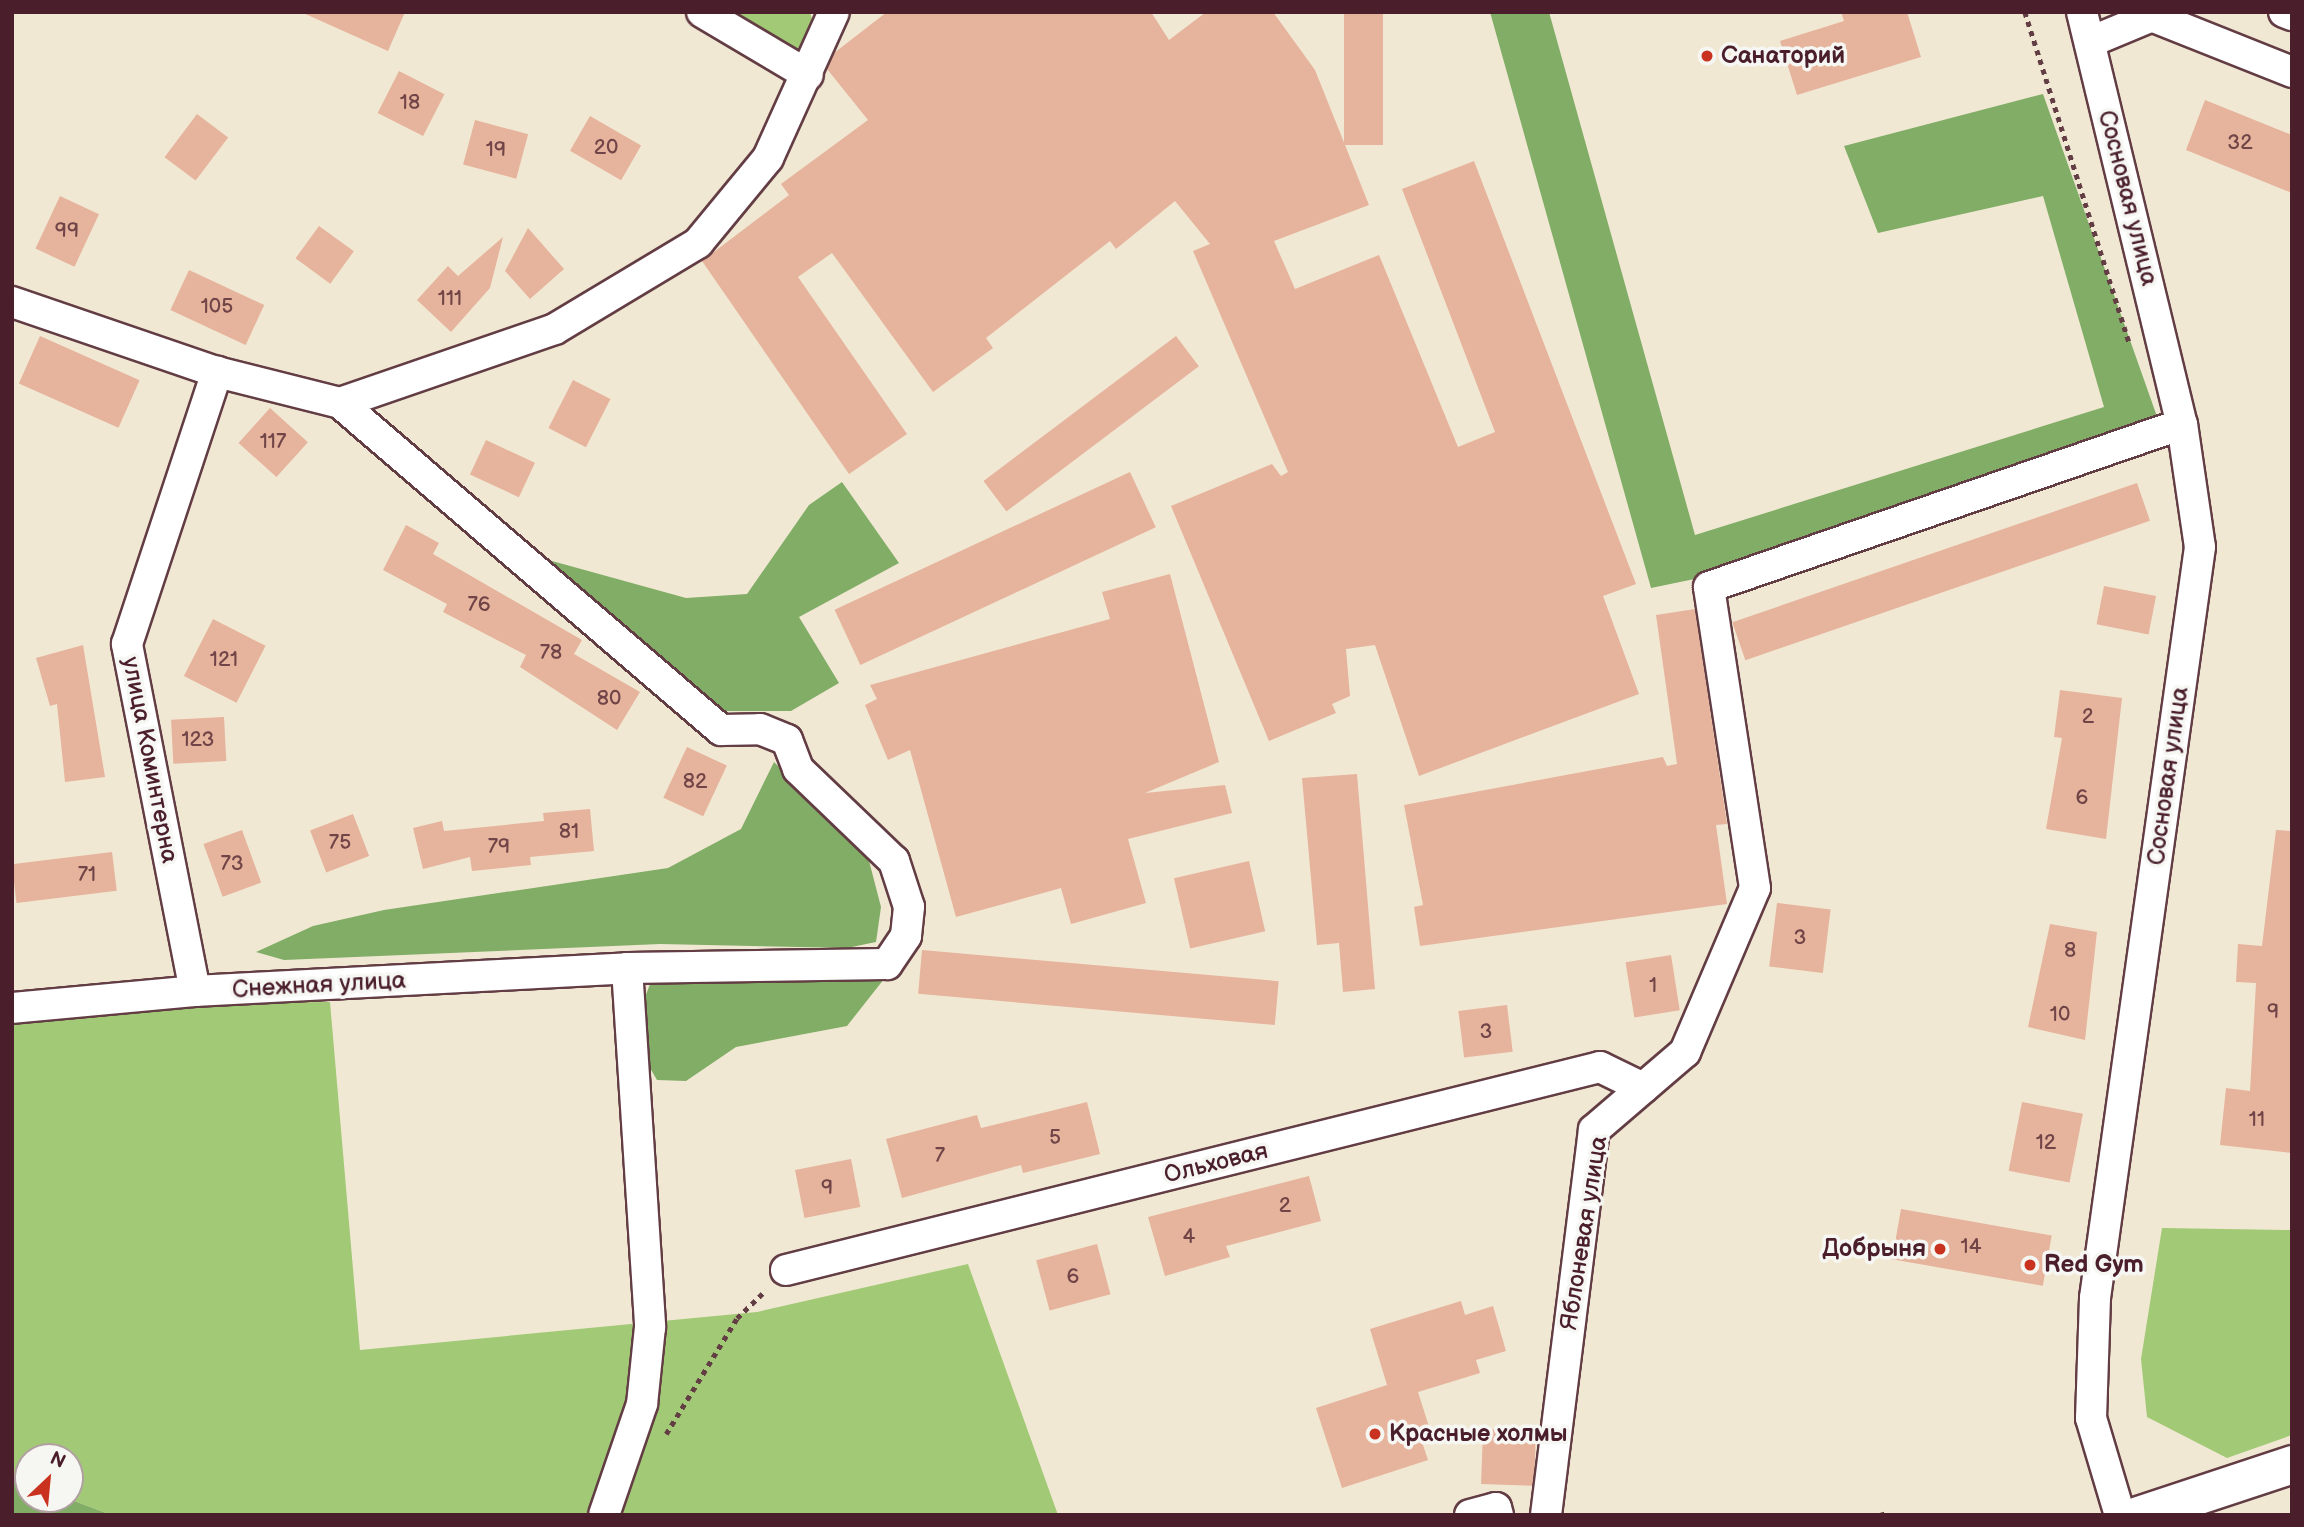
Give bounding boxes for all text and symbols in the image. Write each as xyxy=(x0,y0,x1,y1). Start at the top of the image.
place label: Санаторий xyxy=(1721,42,1845,70)
marker: Санаторий xyxy=(1699,48,1715,64)
house number: 18 xyxy=(400,90,420,116)
street label: Сосновая улица xyxy=(2092,107,2164,289)
house number: 32 xyxy=(2227,130,2253,156)
house number: 20 xyxy=(594,135,618,161)
house number: 19 xyxy=(486,137,506,163)
house number: 99 xyxy=(55,218,79,244)
house number: 111 xyxy=(438,286,462,312)
house number: 105 xyxy=(201,294,233,320)
house number: 117 xyxy=(260,429,286,455)
house number: 76 xyxy=(467,592,491,618)
house number: 78 xyxy=(540,640,562,666)
house number: 121 xyxy=(210,647,238,673)
street label: улица Коминтерна xyxy=(116,654,184,866)
street label: Сосновая улица xyxy=(2141,685,2195,867)
house number: 80 xyxy=(597,686,621,712)
house number: 2 xyxy=(2082,704,2094,730)
house number: 123 xyxy=(181,727,215,753)
house number: 82 xyxy=(683,769,707,795)
house number: 6 xyxy=(2076,785,2088,811)
house number: 81 xyxy=(559,819,579,845)
house number: 75 xyxy=(329,830,351,856)
house number: 79 xyxy=(488,834,510,860)
house number: 73 xyxy=(220,851,244,877)
house number: 71 xyxy=(78,862,96,888)
house number: 3 xyxy=(1794,925,1806,951)
house number: 8 xyxy=(2064,938,2076,964)
street label: Снежная улица xyxy=(231,966,407,1004)
house number: 1 xyxy=(1649,973,1657,999)
house number: 9 xyxy=(2267,999,2279,1025)
house number: 10 xyxy=(2050,1002,2070,1028)
house number: 3 xyxy=(1480,1019,1492,1045)
house number: 11 xyxy=(2249,1107,2265,1133)
house number: 5 xyxy=(1049,1125,1061,1151)
house number: 12 xyxy=(2036,1130,2056,1156)
street label: Яблоневая улица xyxy=(1554,1134,1614,1332)
street label: Ольховая xyxy=(1161,1136,1271,1190)
house number: 7 xyxy=(935,1143,945,1169)
house number: 9 xyxy=(821,1175,833,1201)
house number: 2 xyxy=(1279,1193,1291,1219)
house number: 4 xyxy=(1183,1224,1195,1250)
house number: 14 xyxy=(1961,1234,1981,1260)
place label: Добрыня xyxy=(1822,1235,1926,1263)
marker: Добрыня xyxy=(1932,1241,1948,1257)
place label: Red Gym xyxy=(2044,1251,2144,1279)
marker: Red Gym xyxy=(2022,1257,2038,1273)
house number: 6 xyxy=(1067,1264,1079,1290)
place label: Красные холмы xyxy=(1389,1420,1568,1448)
marker: Красные холмы xyxy=(1367,1426,1383,1442)
north arrow xyxy=(14,1443,84,1513)
text: N xyxy=(46,1447,69,1474)

